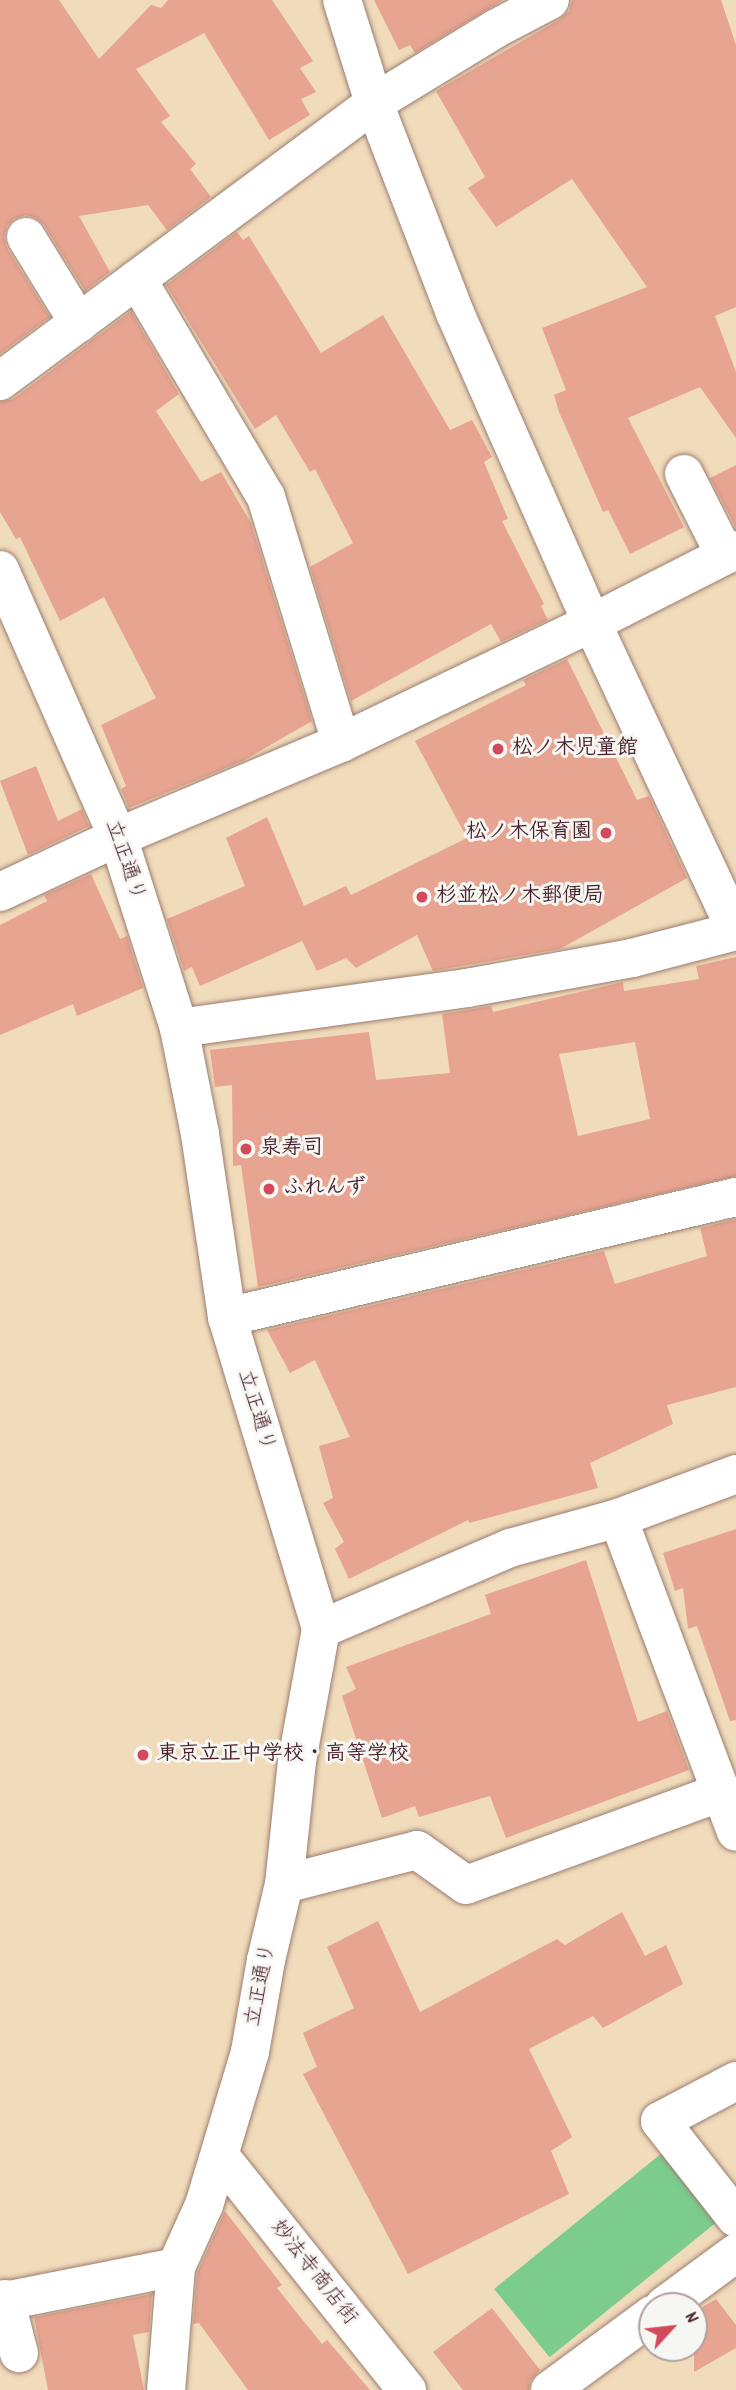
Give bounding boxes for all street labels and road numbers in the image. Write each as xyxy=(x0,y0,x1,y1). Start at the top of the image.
street label: 立正通り xyxy=(98,817,150,905)
street label: 立正通り xyxy=(231,1367,279,1455)
street label: 立正通り xyxy=(242,1941,282,2029)
street label: 妙法寺商店街 xyxy=(264,2216,362,2330)

